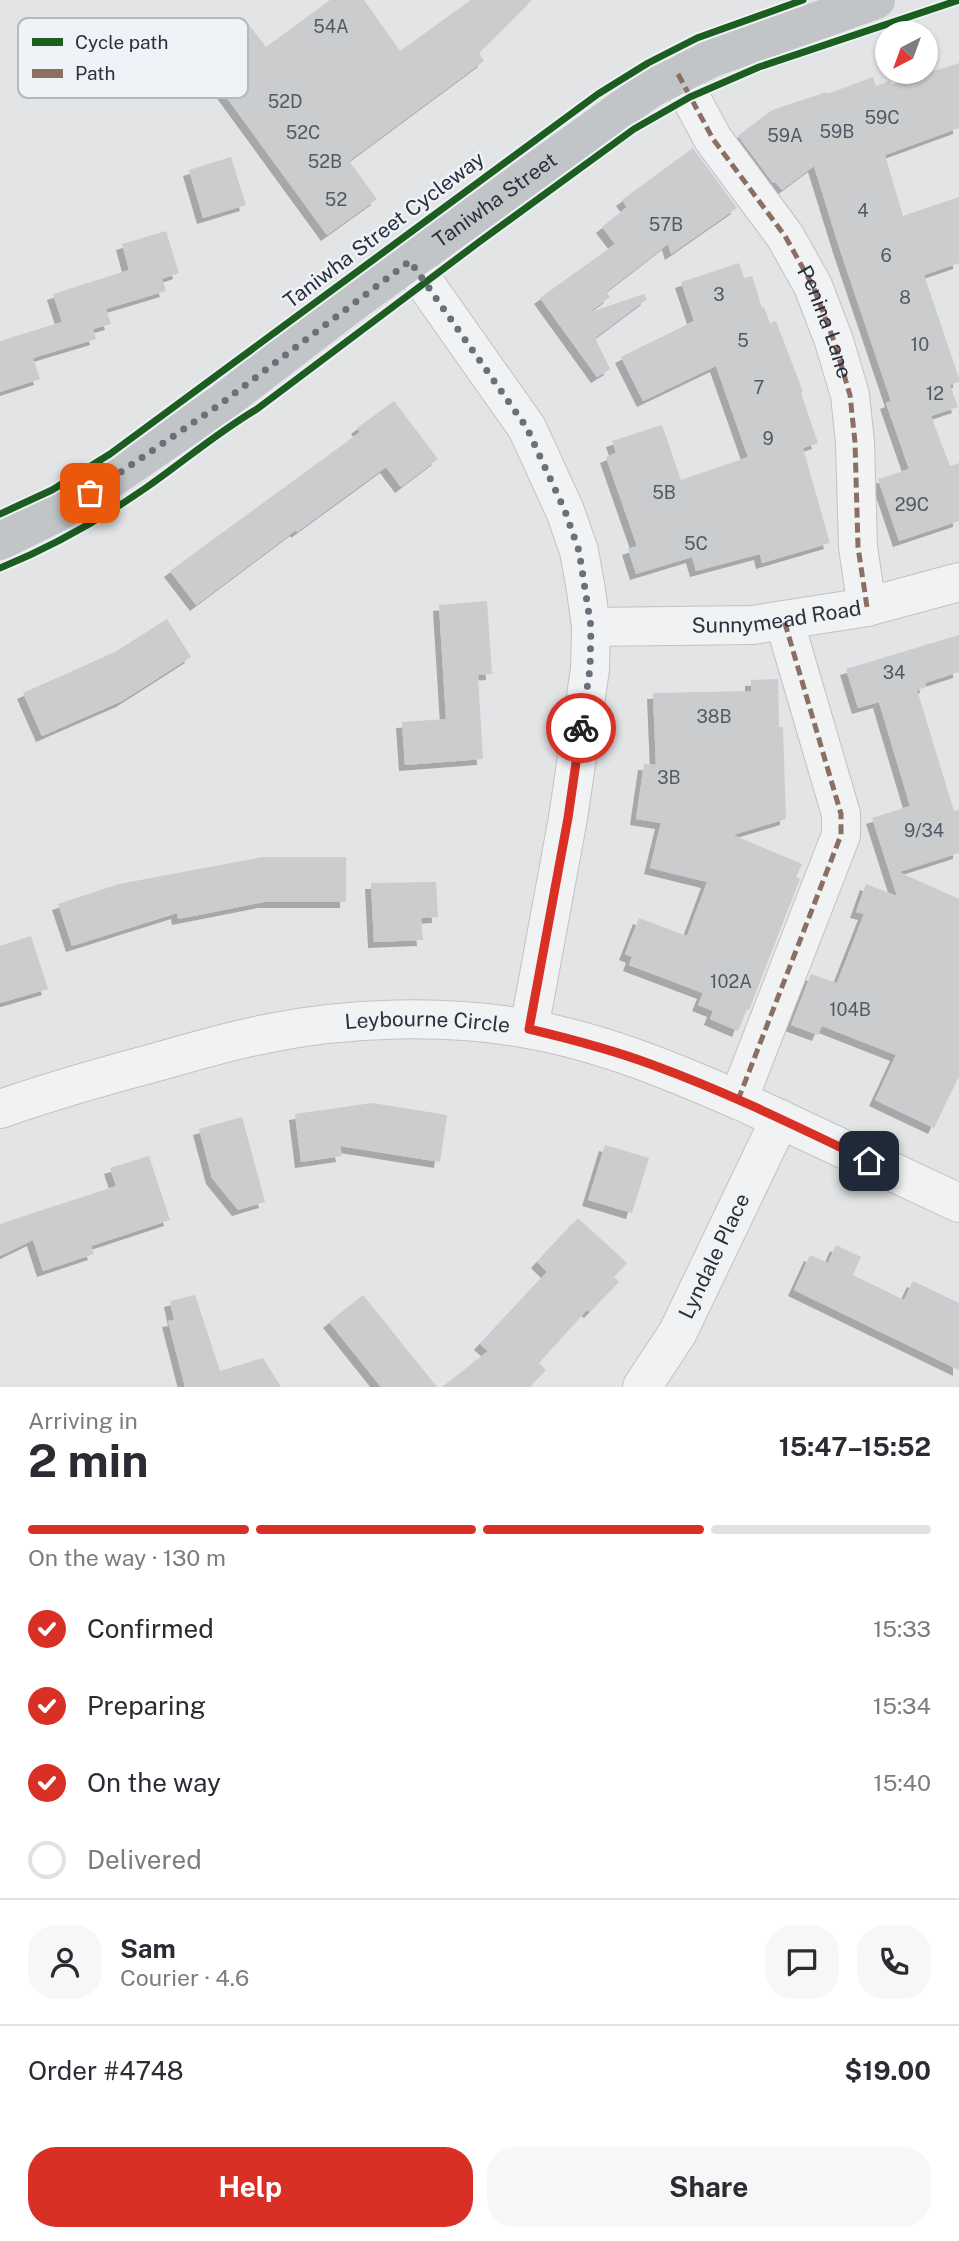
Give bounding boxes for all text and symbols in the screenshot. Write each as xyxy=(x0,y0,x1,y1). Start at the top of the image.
house number: 54A xyxy=(313,16,349,37)
legend xyxy=(18,18,248,98)
north arrow xyxy=(875,21,938,84)
map controls xyxy=(875,21,938,84)
text: Cycle path xyxy=(75,31,168,53)
text: Path xyxy=(75,62,115,84)
house number: 52D xyxy=(268,91,302,112)
house number: 59C xyxy=(864,107,900,128)
house number: 59B xyxy=(820,121,854,142)
house number: 52C xyxy=(286,122,320,143)
house number: 59A xyxy=(767,125,803,146)
street label: Taniwha Street Cycleway xyxy=(278,146,489,313)
street label: Taniwha Street xyxy=(428,147,562,253)
house number: 52B xyxy=(308,151,342,172)
house number: 52 xyxy=(325,189,347,210)
house number: 4 xyxy=(857,200,869,221)
house number: 57B xyxy=(649,214,683,235)
house number: 6 xyxy=(880,245,892,266)
street label: Penina Lane xyxy=(792,261,857,381)
house number: 3 xyxy=(713,284,725,305)
house number: 8 xyxy=(899,287,911,308)
house number: 5 xyxy=(737,330,749,351)
house number: 10 xyxy=(911,334,929,355)
house number: 7 xyxy=(754,377,764,398)
house number: 12 xyxy=(926,383,944,404)
house number: 9 xyxy=(762,428,774,449)
pin xyxy=(60,463,120,523)
icon: bag xyxy=(71,474,109,512)
house number: 5B xyxy=(652,482,676,503)
house number: 29C xyxy=(895,494,929,515)
house number: 5C xyxy=(684,533,708,554)
street label: Sunnymead Road xyxy=(692,595,863,638)
house number: 34 xyxy=(883,662,905,683)
courier xyxy=(546,693,616,763)
house number: 38B xyxy=(697,706,731,727)
icon: bike xyxy=(562,709,600,747)
house number: 3B xyxy=(657,767,681,788)
house number: 9/34 xyxy=(904,820,944,841)
house number: 102A xyxy=(710,971,752,992)
house number: 104B xyxy=(829,999,871,1020)
street label: Leybourne Circle xyxy=(344,1006,512,1038)
pin xyxy=(839,1131,899,1191)
icon: home xyxy=(850,1142,888,1180)
street label: Lyndale Place xyxy=(673,1189,755,1323)
text: Arriving in xyxy=(28,1407,138,1434)
text: 15:47–15:52 xyxy=(779,1431,931,1462)
text: 2 min xyxy=(28,1433,148,1487)
text: On the way · 130 m xyxy=(28,1544,226,1571)
icon: check xyxy=(28,1610,66,1648)
text: Confirmed xyxy=(87,1613,214,1644)
text: 15:33 xyxy=(873,1615,931,1642)
icon: check xyxy=(28,1687,66,1725)
text: Preparing xyxy=(87,1690,206,1721)
text: 15:34 xyxy=(873,1692,931,1719)
icon: check xyxy=(28,1764,66,1802)
text: On the way xyxy=(87,1767,221,1798)
text: 15:40 xyxy=(873,1769,931,1796)
text: Delivered xyxy=(87,1844,202,1875)
button: person xyxy=(28,1925,102,1999)
button: chat xyxy=(765,1925,839,1999)
button: phone xyxy=(857,1925,931,1999)
text: Sam xyxy=(120,1933,176,1964)
text: Courier · 4.6 xyxy=(120,1964,249,1991)
text: Order #4748 xyxy=(28,2055,184,2086)
text: $19.00 xyxy=(845,2055,931,2086)
button: Help xyxy=(28,2147,473,2227)
button: Share xyxy=(487,2147,931,2227)

